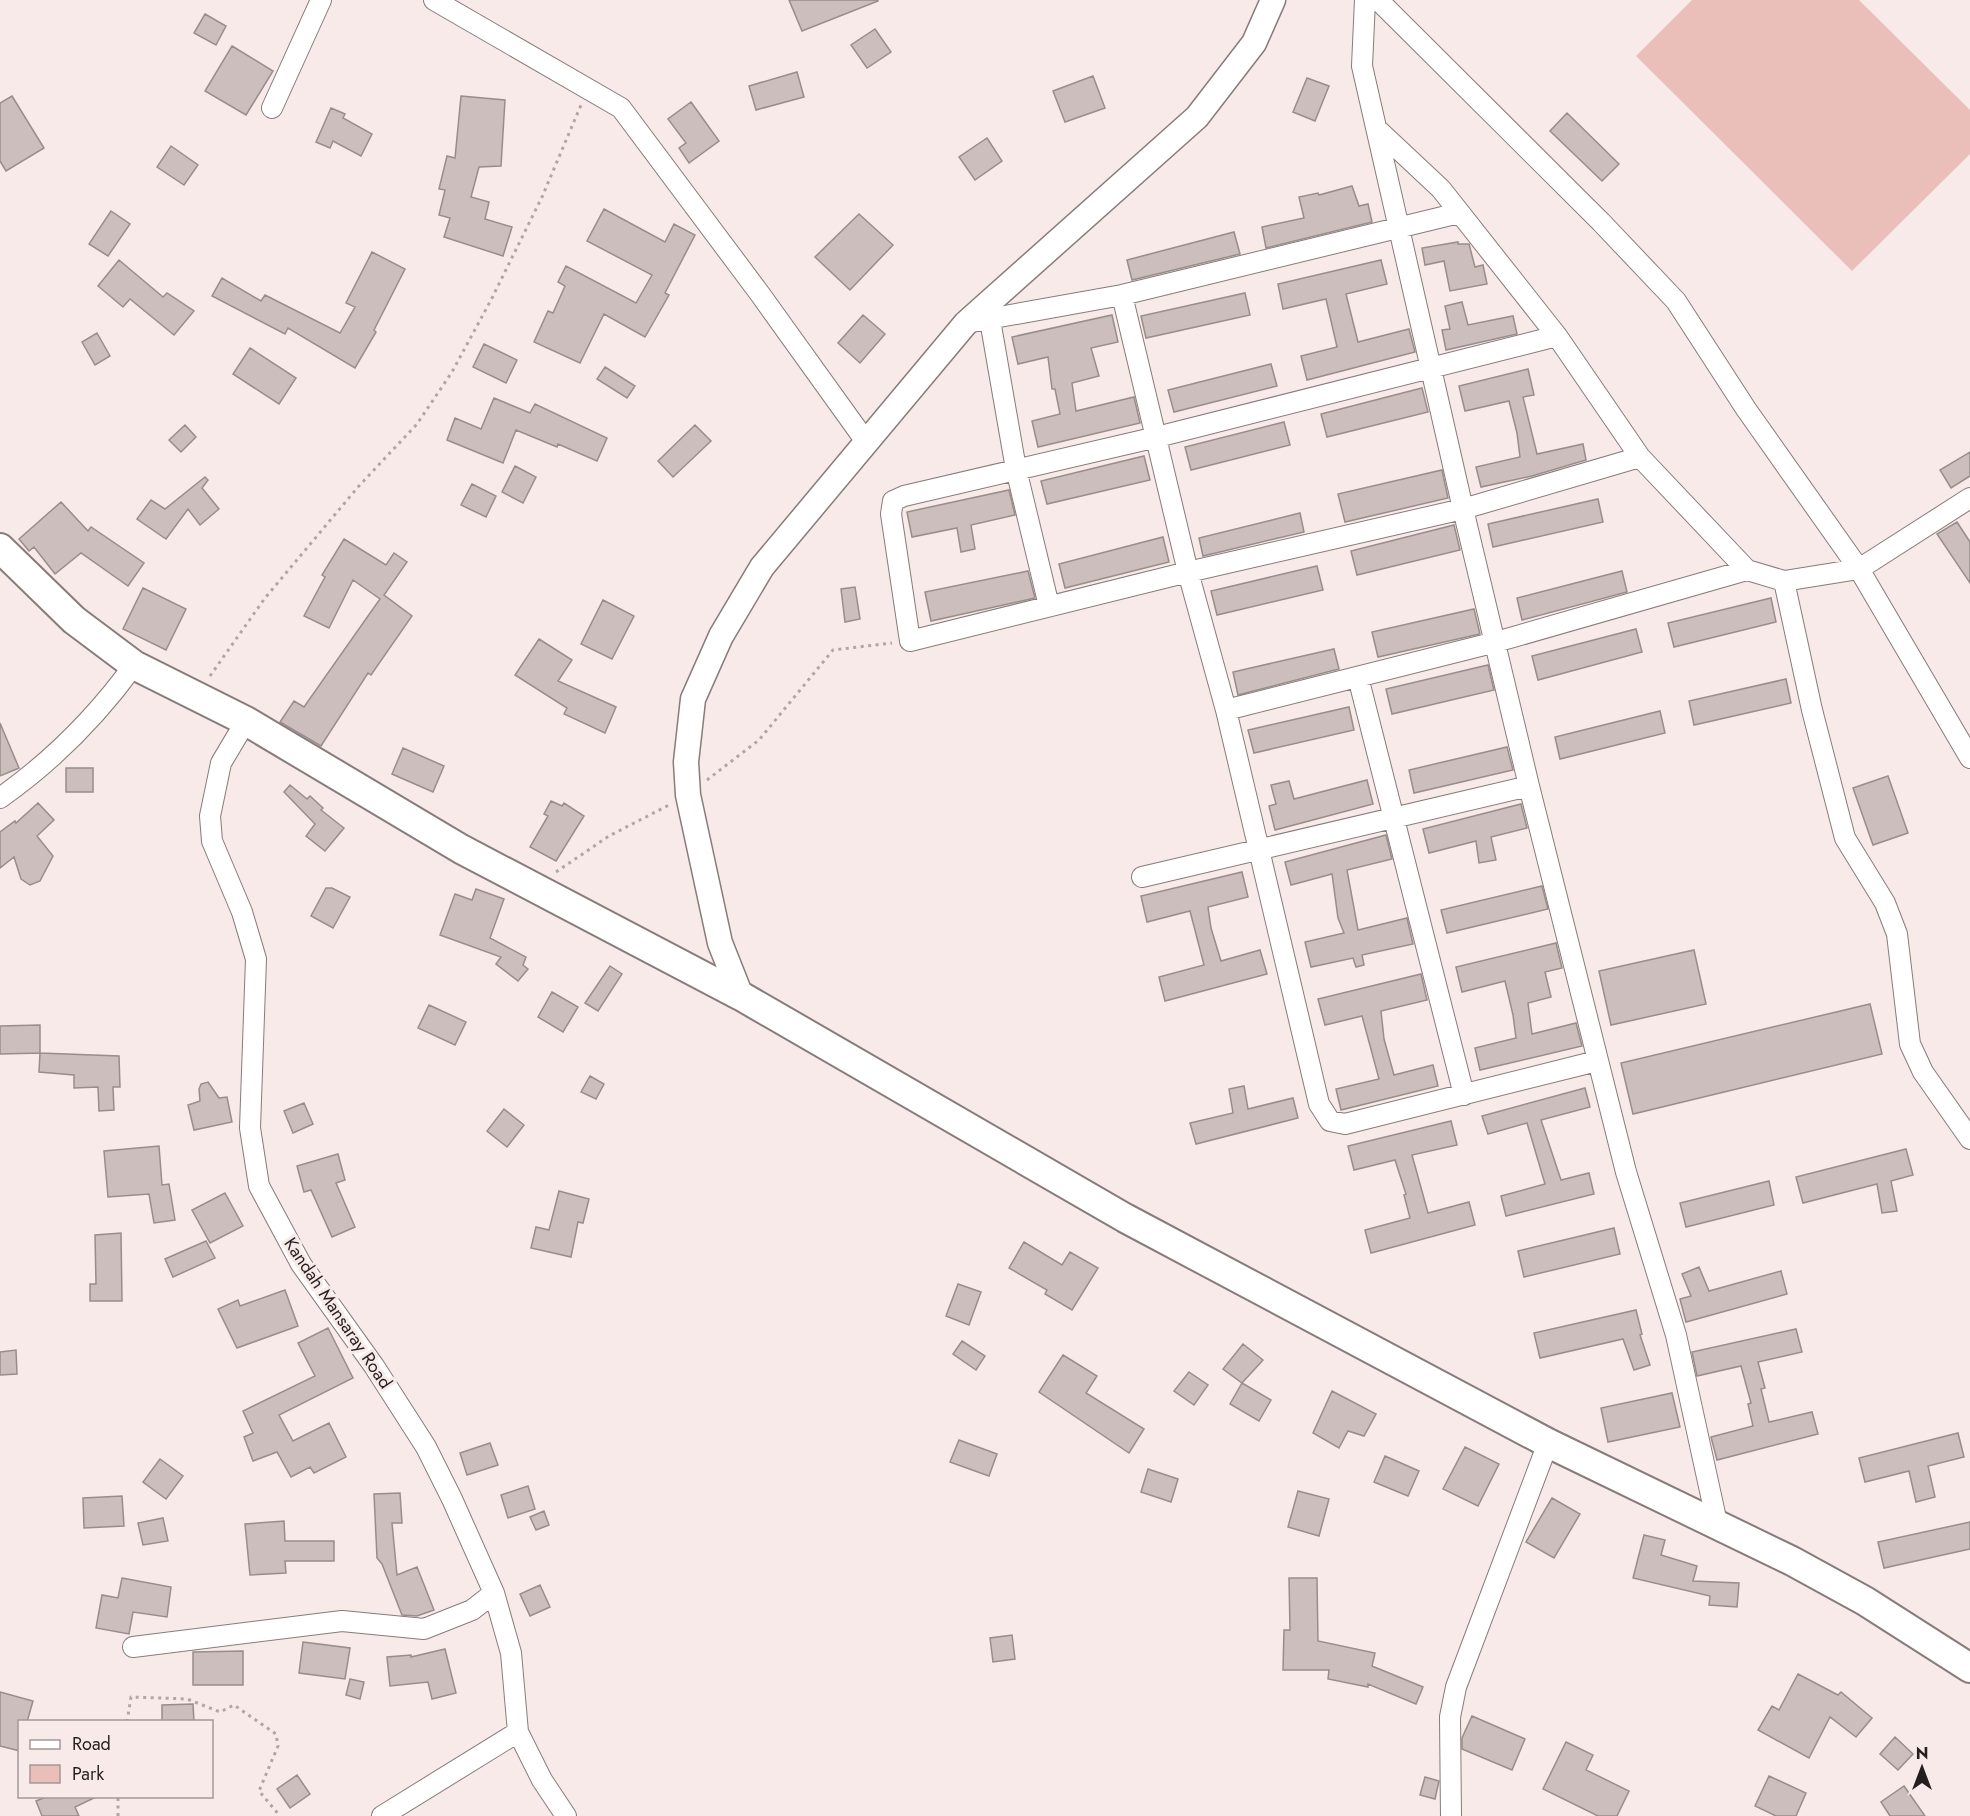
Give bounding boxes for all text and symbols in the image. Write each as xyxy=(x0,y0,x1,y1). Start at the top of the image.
street label: Kandah Mansaray Road xyxy=(278,1232,398,1394)
legend xyxy=(18,1720,213,1798)
text: Road xyxy=(72,1731,111,1757)
north arrow xyxy=(1892,1738,1952,1798)
text: N xyxy=(1916,1742,1928,1765)
text: Park xyxy=(72,1761,104,1787)

